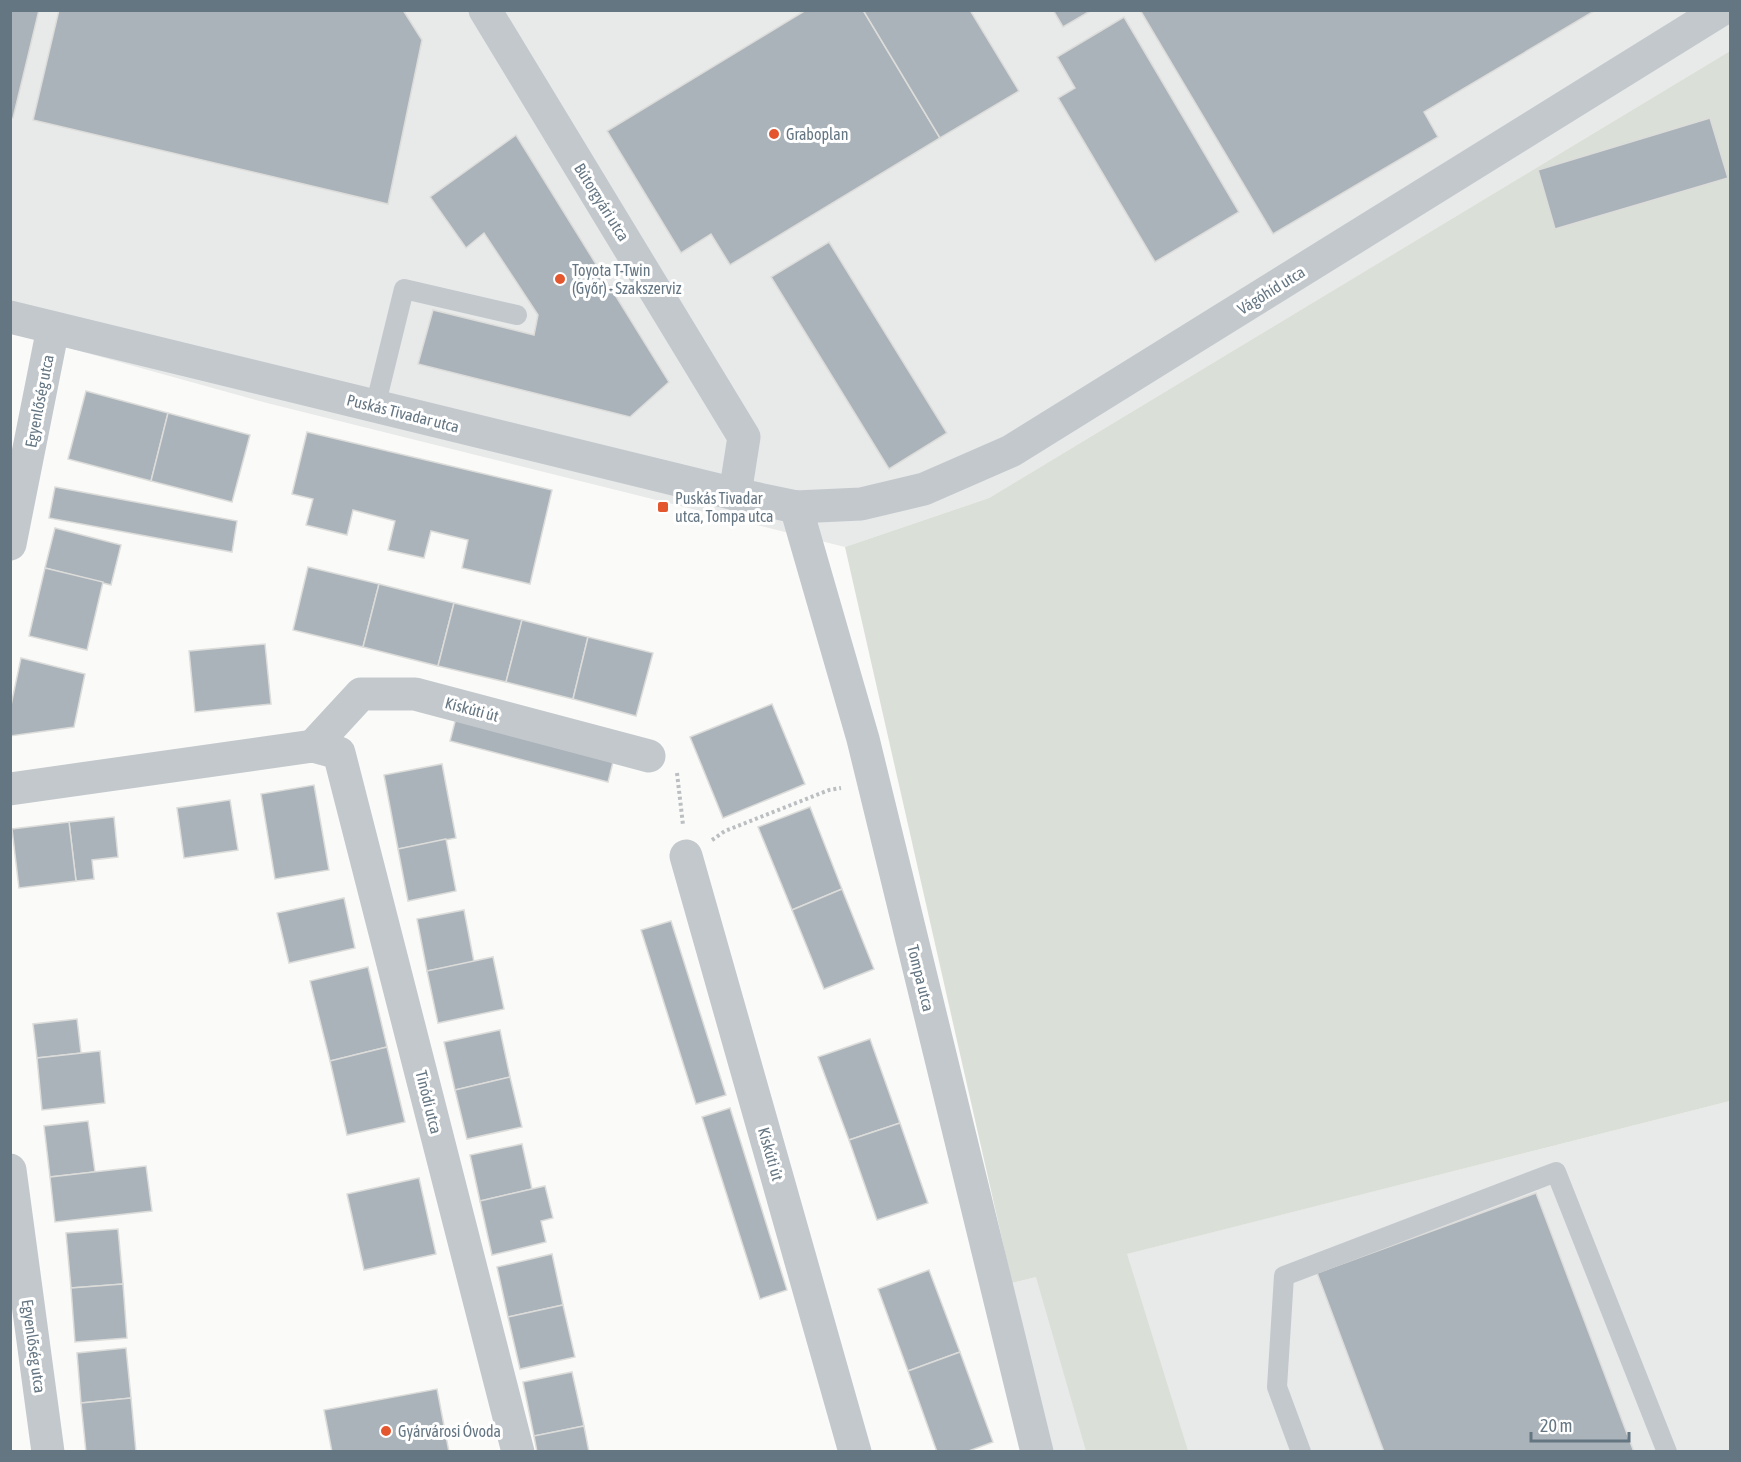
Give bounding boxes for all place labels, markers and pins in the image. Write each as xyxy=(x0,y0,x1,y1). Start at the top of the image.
place label: Graboplan xyxy=(786,125,848,144)
marker: Graboplan xyxy=(767,127,781,141)
place label: Toyota T-Twin (Győr) - Szakszerviz xyxy=(572,261,682,298)
marker: Toyota T-Twin (Győr) - Szakszerviz xyxy=(553,272,567,286)
place label: Puskás Tivadar utca, Tompa utca xyxy=(675,489,773,526)
marker: Puskás Tivadar utca, Tompa utca xyxy=(656,500,670,514)
place label: Gyárvárosi Óvoda xyxy=(398,1422,501,1441)
marker: Gyárvárosi Óvoda xyxy=(379,1424,393,1438)

